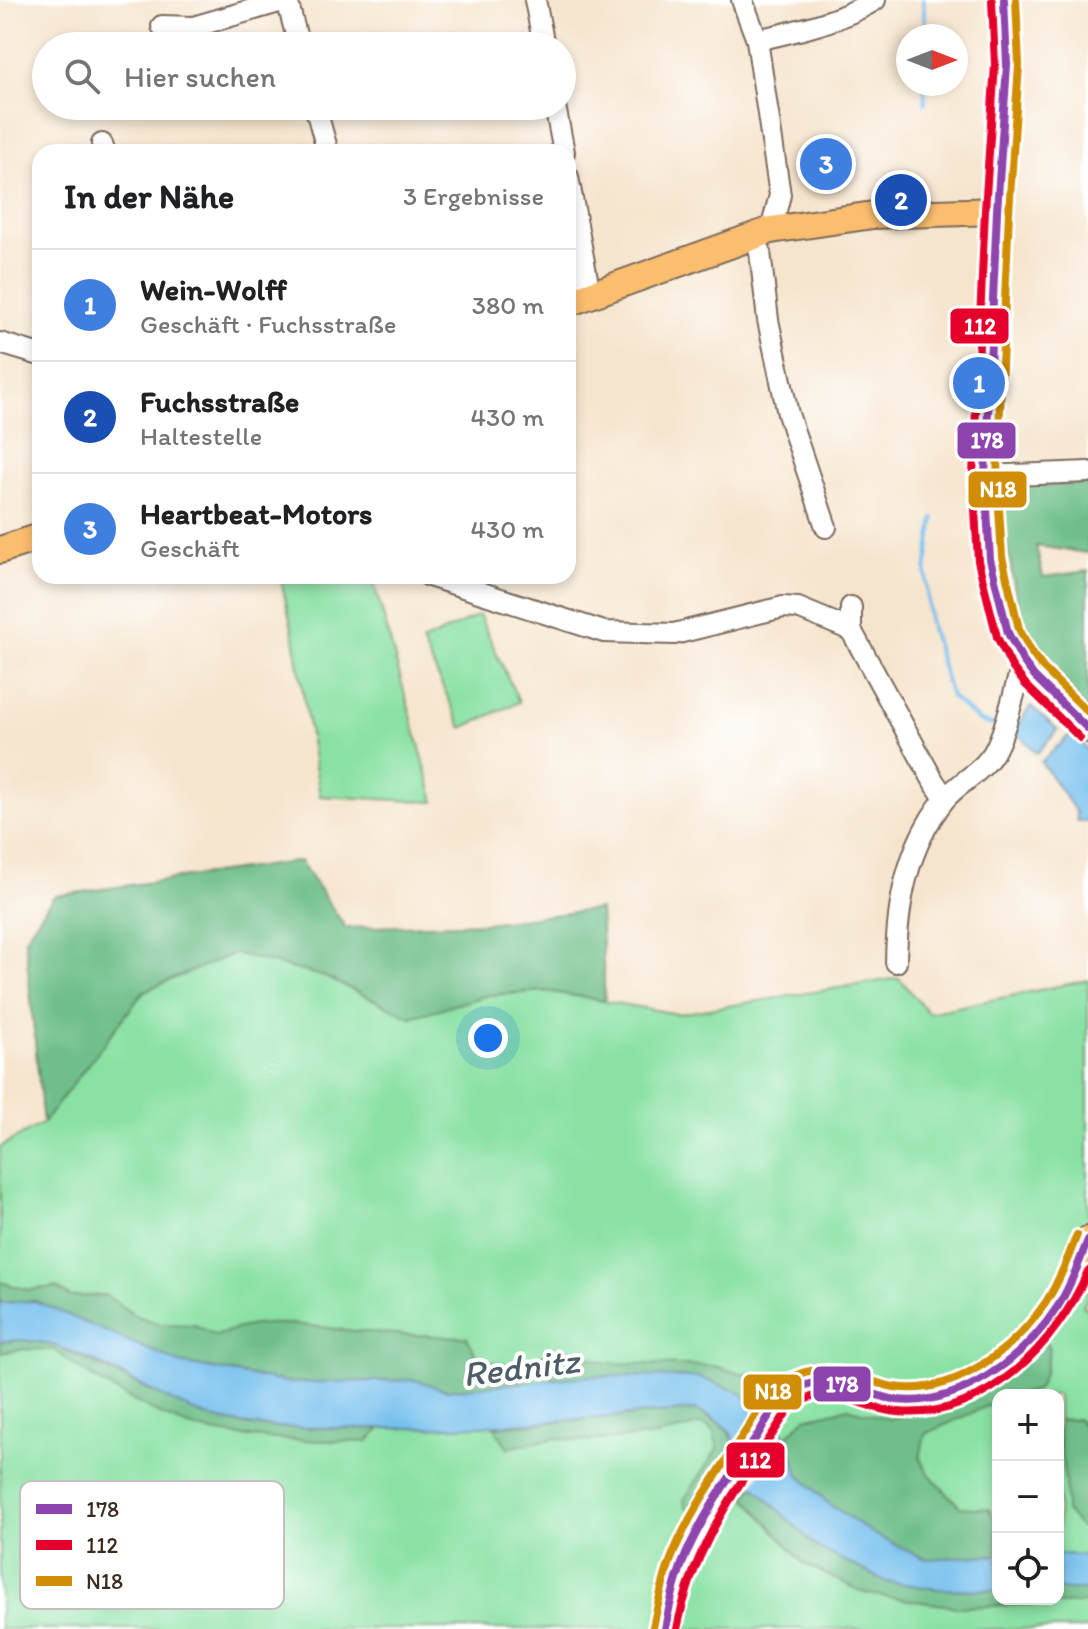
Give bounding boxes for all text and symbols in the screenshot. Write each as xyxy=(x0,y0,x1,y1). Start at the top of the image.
north arrow xyxy=(896,24,968,96)
search box xyxy=(32,32,576,120)
icon: search xyxy=(60,54,104,98)
text: Hier suchen xyxy=(124,58,276,95)
pin: 3 xyxy=(800,134,852,194)
pin: 2 xyxy=(875,170,927,230)
text: In der Nähe xyxy=(64,176,234,217)
text: 3 Ergebnisse xyxy=(403,180,544,212)
text: Wein-Wolff xyxy=(140,271,287,308)
text: 1 xyxy=(84,289,96,321)
text: 380 m xyxy=(472,289,544,321)
line badge: 112 xyxy=(949,307,1010,345)
text: Geschäft · Fuchsstraße xyxy=(140,308,396,340)
text: 112 xyxy=(964,313,996,340)
pin: 1 xyxy=(953,353,1005,413)
text: Fuchsstraße xyxy=(140,383,299,420)
text: 2 xyxy=(83,401,97,433)
text: 430 m xyxy=(470,401,544,433)
text: Haltestelle xyxy=(140,420,262,452)
line badge: 178 xyxy=(956,421,1017,460)
text: 178 xyxy=(970,427,1004,454)
line badge: N18 xyxy=(967,470,1028,509)
text: N18 xyxy=(979,476,1017,503)
text: Heartbeat-Motors xyxy=(140,495,372,532)
text: 3 xyxy=(83,513,97,545)
text: 430 m xyxy=(470,513,544,545)
text: Geschäft xyxy=(140,532,240,564)
your location xyxy=(468,1018,508,1058)
water label: Rednitz xyxy=(460,1338,584,1395)
line badge: 178 xyxy=(812,1365,872,1403)
text: 178 xyxy=(825,1371,859,1398)
line badge: N18 xyxy=(742,1373,803,1411)
text: N18 xyxy=(754,1378,792,1405)
map controls xyxy=(992,1389,1064,1605)
button: + xyxy=(992,1389,1064,1461)
line badge: 112 xyxy=(725,1441,786,1479)
text: 112 xyxy=(739,1447,771,1474)
button: − xyxy=(992,1461,1064,1533)
legend xyxy=(20,1481,284,1609)
text: 178 xyxy=(86,1496,119,1523)
text: 112 xyxy=(86,1532,118,1559)
button: locate xyxy=(992,1533,1064,1605)
text: N18 xyxy=(86,1568,123,1595)

